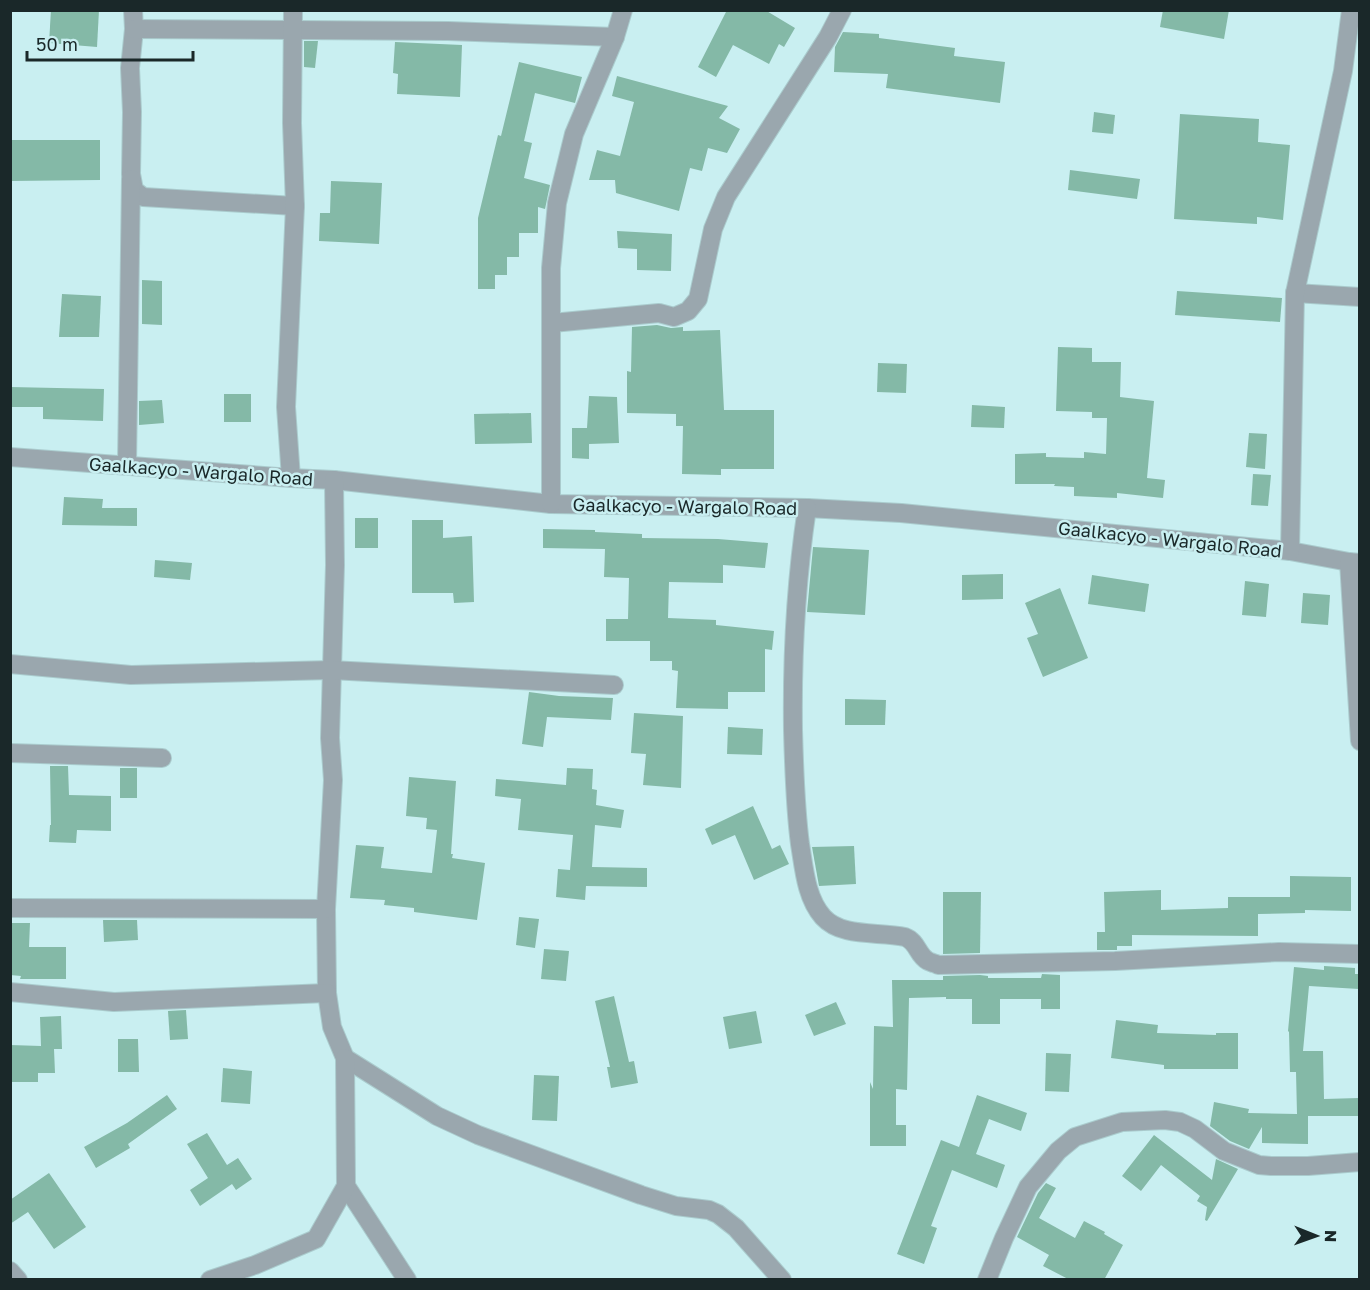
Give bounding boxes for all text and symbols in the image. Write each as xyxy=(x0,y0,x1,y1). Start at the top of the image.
scale bar xyxy=(27,24,194,62)
text: 50 m xyxy=(36,33,78,55)
street label: Gaalkacyo - Wargalo Road xyxy=(88,452,314,490)
street label: Gaalkacyo - Wargalo Road xyxy=(573,493,797,519)
street label: Gaalkacyo - Wargalo Road xyxy=(1057,516,1283,562)
north arrow xyxy=(1286,1206,1346,1266)
text: N xyxy=(1321,1230,1341,1243)

